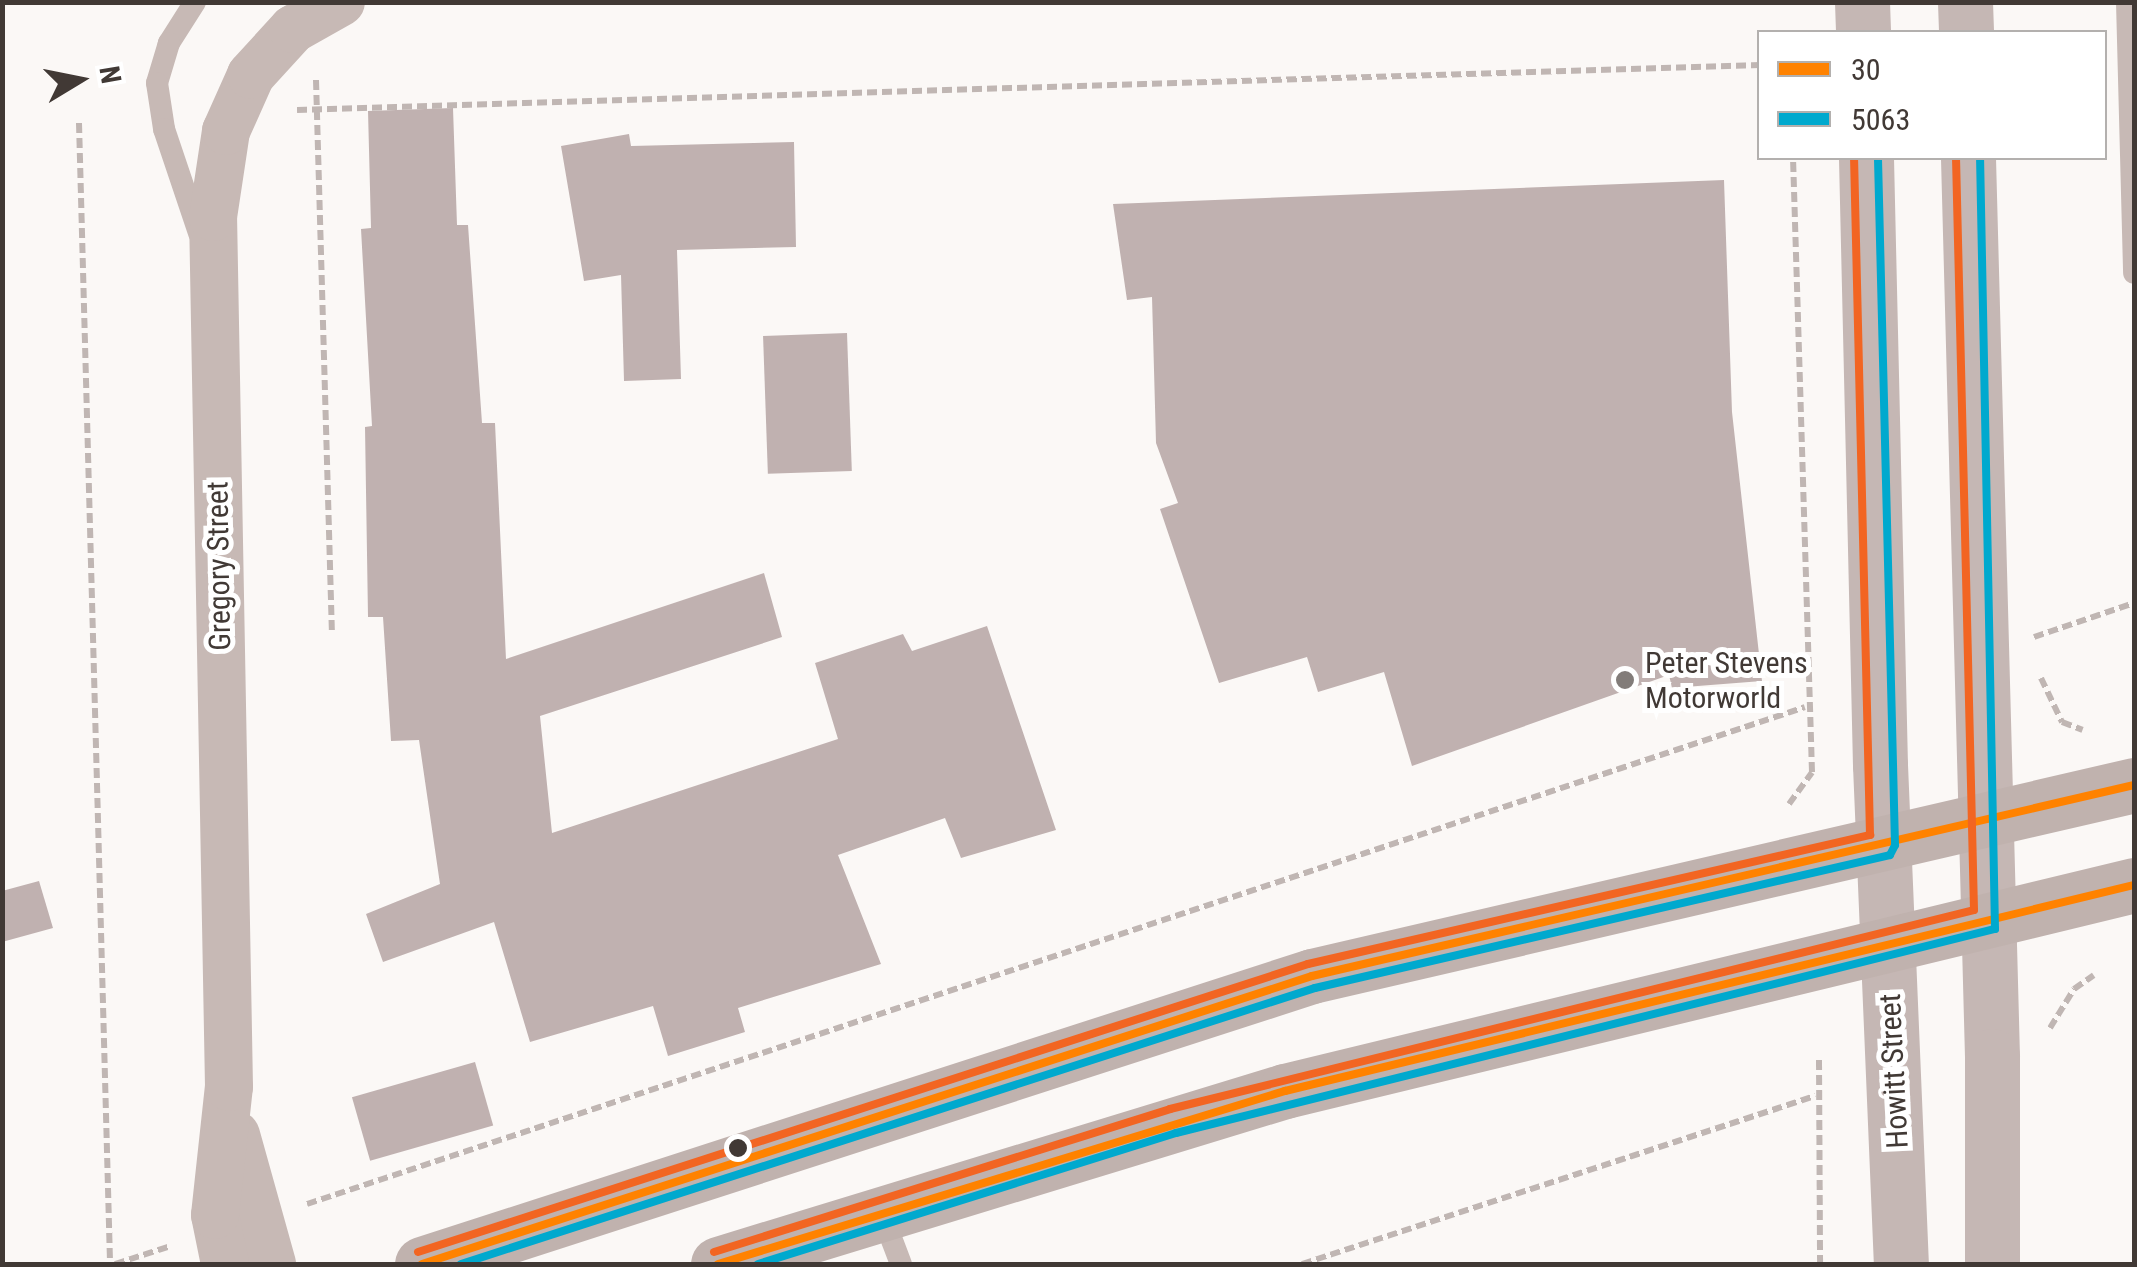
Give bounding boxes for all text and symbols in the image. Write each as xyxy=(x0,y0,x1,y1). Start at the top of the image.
north arrow xyxy=(30,30,130,130)
legend xyxy=(1757,30,2107,160)
text: 30 xyxy=(1851,52,1881,87)
text: N xyxy=(92,63,128,86)
text: 5063 xyxy=(1851,102,1910,137)
street label: Gregory Street xyxy=(200,481,238,651)
place label: Peter Stevens Motorworld xyxy=(1645,645,1808,716)
marker: Peter Stevens Motorworld xyxy=(1614,669,1636,691)
street label: Howitt Street xyxy=(1872,993,1916,1149)
unlabelled marker xyxy=(728,1138,748,1158)

